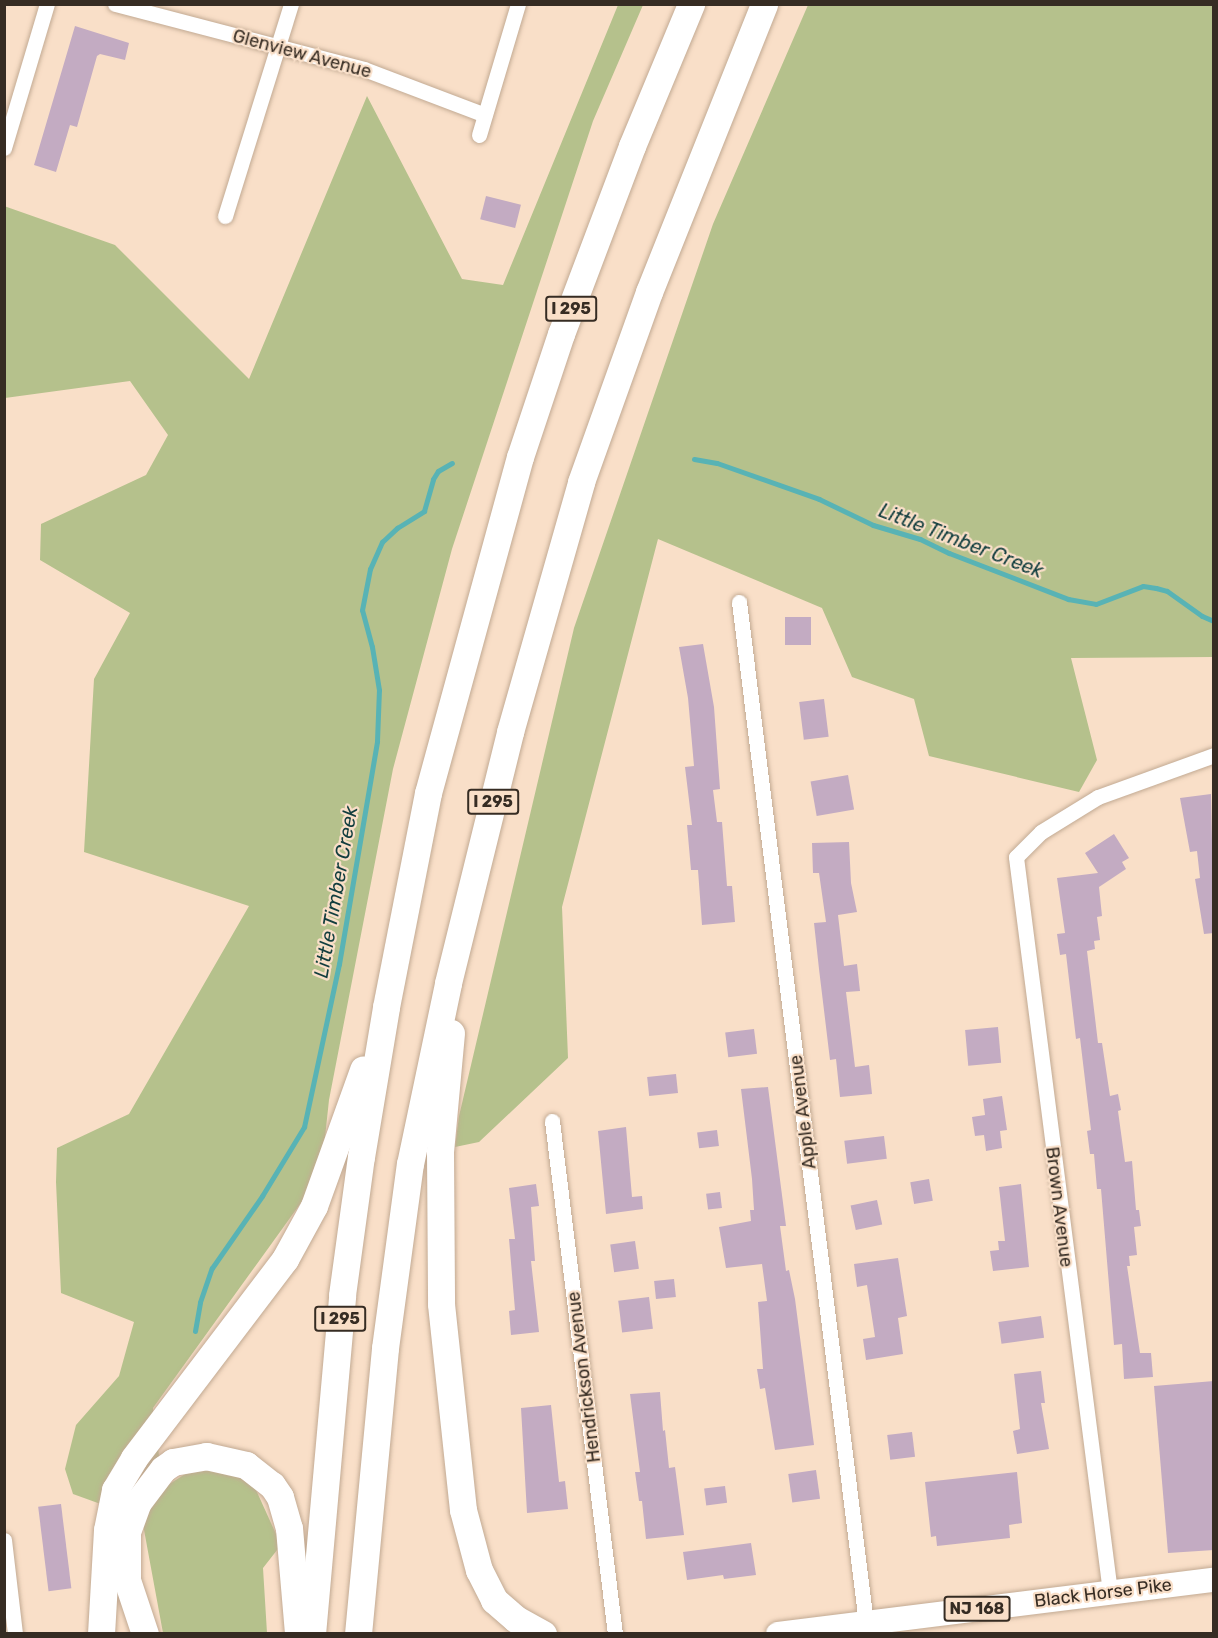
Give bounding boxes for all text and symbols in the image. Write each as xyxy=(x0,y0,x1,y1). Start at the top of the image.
street label: Glenview Avenue xyxy=(230,25,374,83)
road number: I 295 xyxy=(544,296,598,322)
water label: Little Timber Creek xyxy=(875,498,1047,584)
road number: I 295 xyxy=(466,789,520,815)
water label: Little Timber Creek xyxy=(309,804,363,980)
street label: Apple Avenue xyxy=(785,1053,821,1171)
street label: Brown Avenue xyxy=(1041,1145,1077,1269)
street label: Hendrickson Avenue xyxy=(563,1290,605,1464)
road number: I 295 xyxy=(313,1306,367,1332)
street label: Black Horse Pike xyxy=(1033,1574,1173,1612)
road number: NJ 168 xyxy=(942,1596,1012,1622)

